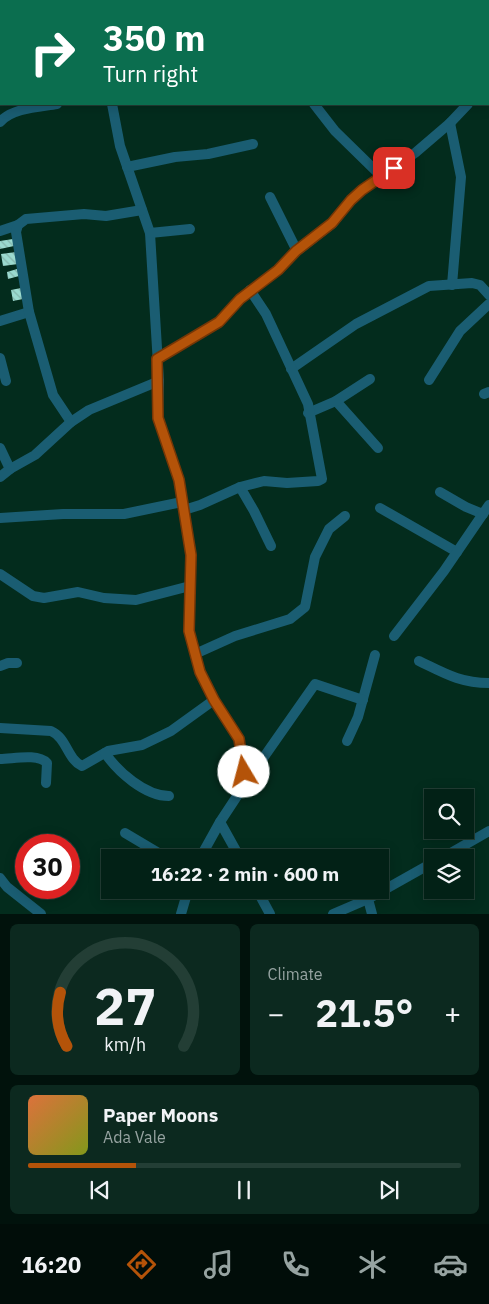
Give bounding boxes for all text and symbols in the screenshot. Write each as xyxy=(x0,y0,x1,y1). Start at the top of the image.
text: 350 m xyxy=(103,15,206,61)
icon: right xyxy=(20,20,85,85)
text: Turn right xyxy=(103,59,198,88)
pin xyxy=(373,147,415,189)
icon: arrive xyxy=(380,154,408,182)
position arrow xyxy=(217,745,269,797)
map controls xyxy=(424,789,474,899)
button: search xyxy=(424,789,474,839)
speed limit sign: 30 xyxy=(15,834,80,899)
button: layers xyxy=(424,849,474,899)
text: 16:22 · 2 min · 600 m xyxy=(151,862,339,886)
text: Climate xyxy=(268,964,323,984)
text: 27 xyxy=(94,972,156,1039)
text: 21.5° xyxy=(315,988,413,1037)
text: − xyxy=(268,995,284,1032)
text: + xyxy=(444,995,461,1032)
text: km/h xyxy=(104,1033,146,1056)
text: Paper Moons xyxy=(103,1103,218,1127)
text: Ada Vale xyxy=(103,1127,166,1147)
icon: previous xyxy=(86,1176,114,1204)
icon: pause xyxy=(230,1176,258,1204)
icon: next xyxy=(375,1176,403,1204)
icon: directions xyxy=(124,1247,159,1282)
icon: music xyxy=(201,1247,236,1282)
icon: phone xyxy=(278,1247,313,1282)
icon: climate xyxy=(355,1247,390,1282)
icon: car xyxy=(433,1247,468,1282)
text: 16:20 xyxy=(21,1250,81,1279)

